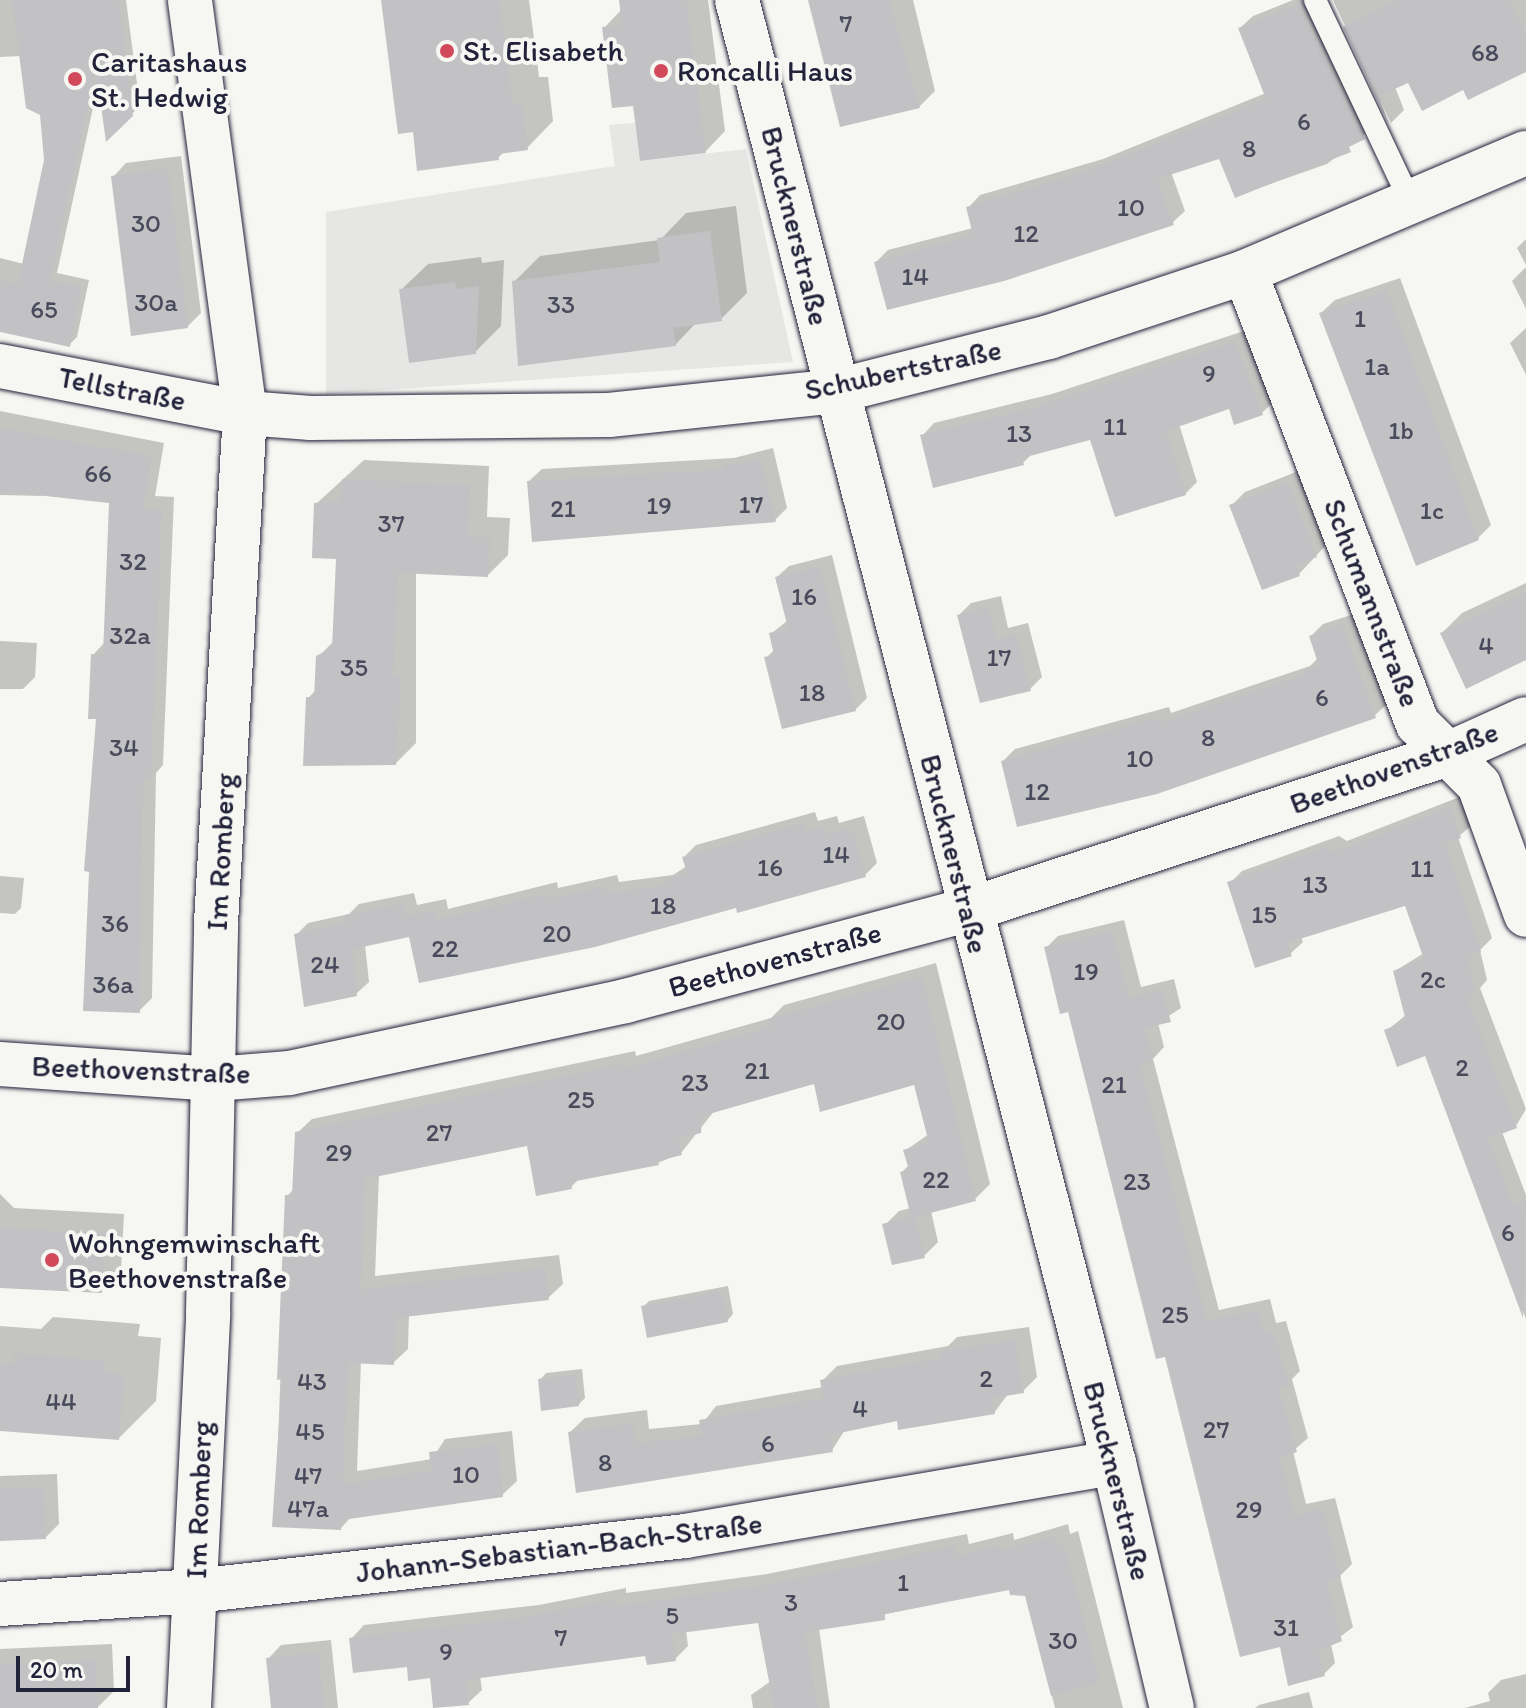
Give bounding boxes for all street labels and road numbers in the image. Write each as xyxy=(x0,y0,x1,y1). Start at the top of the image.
street label: Brucknerstraße xyxy=(753,123,837,329)
street label: Schubertstraße xyxy=(801,332,1005,408)
street label: Tellstraße xyxy=(55,359,189,419)
street label: Schumannstraße xyxy=(1316,494,1428,712)
street label: Beethovenstraße xyxy=(1285,714,1503,822)
street label: Brucknerstraße xyxy=(912,751,996,957)
street label: Im Romberg xyxy=(199,772,243,932)
street label: Beethovenstraße xyxy=(665,914,885,1006)
street label: Beethovenstraße xyxy=(31,1048,251,1092)
street label: Brucknerstraße xyxy=(1075,1378,1159,1584)
street label: Im Romberg xyxy=(178,1420,220,1580)
street label: Johann-Sebastian-Bach-Straße xyxy=(354,1505,764,1591)

